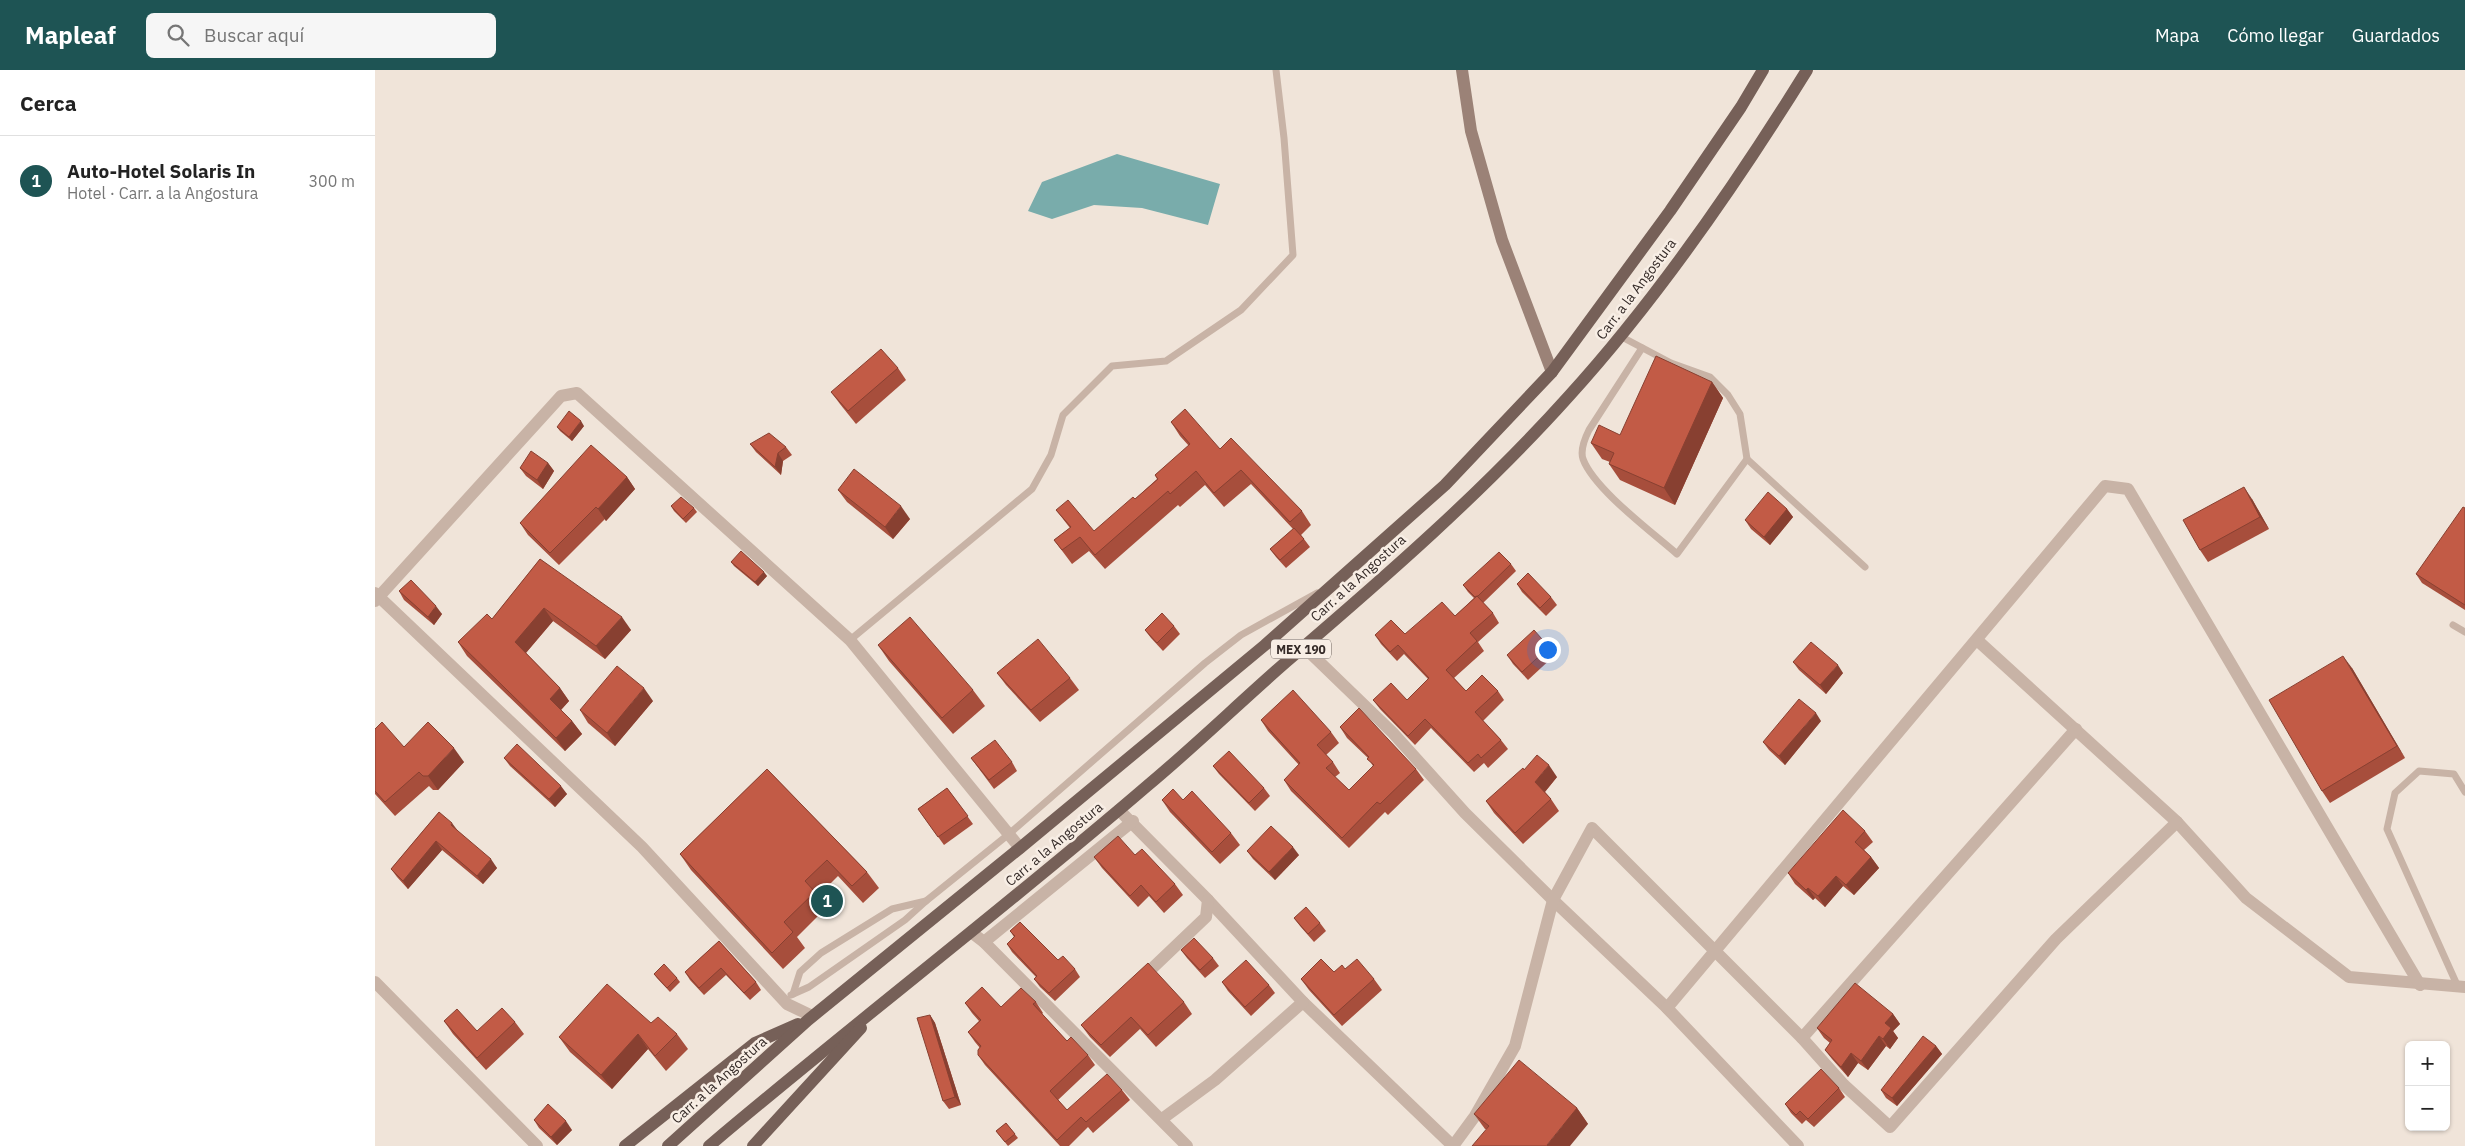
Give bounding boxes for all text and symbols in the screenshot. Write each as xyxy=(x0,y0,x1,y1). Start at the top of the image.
search box xyxy=(146,13,496,58)
text: Mapleaf xyxy=(25,19,116,51)
icon: search xyxy=(164,21,192,49)
text: Buscar aquí xyxy=(204,23,304,47)
text: Mapa xyxy=(2155,24,2199,47)
text: Cómo llegar xyxy=(2227,24,2324,47)
text: Guardados xyxy=(2352,24,2440,47)
text: Cerca xyxy=(20,89,77,117)
text: Auto-Hotel Solaris In xyxy=(67,159,255,183)
text: 1 xyxy=(31,171,41,191)
text: 300 m xyxy=(308,171,355,191)
text: Hotel · Carr. a la Angostura xyxy=(67,183,258,203)
street label: Carr. a la Angostura xyxy=(1592,234,1680,343)
street label: Carr. a la Angostura xyxy=(1307,530,1410,626)
your location xyxy=(1535,637,1561,663)
road number: MEX 190 xyxy=(1271,640,1331,658)
street label: Carr. a la Angostura xyxy=(1001,798,1107,890)
pin: 1 xyxy=(811,882,843,920)
street label: Carr. a la Angostura xyxy=(668,1032,771,1128)
map controls xyxy=(2405,1041,2450,1131)
button: + xyxy=(2405,1041,2450,1086)
button: − xyxy=(2405,1086,2450,1131)

